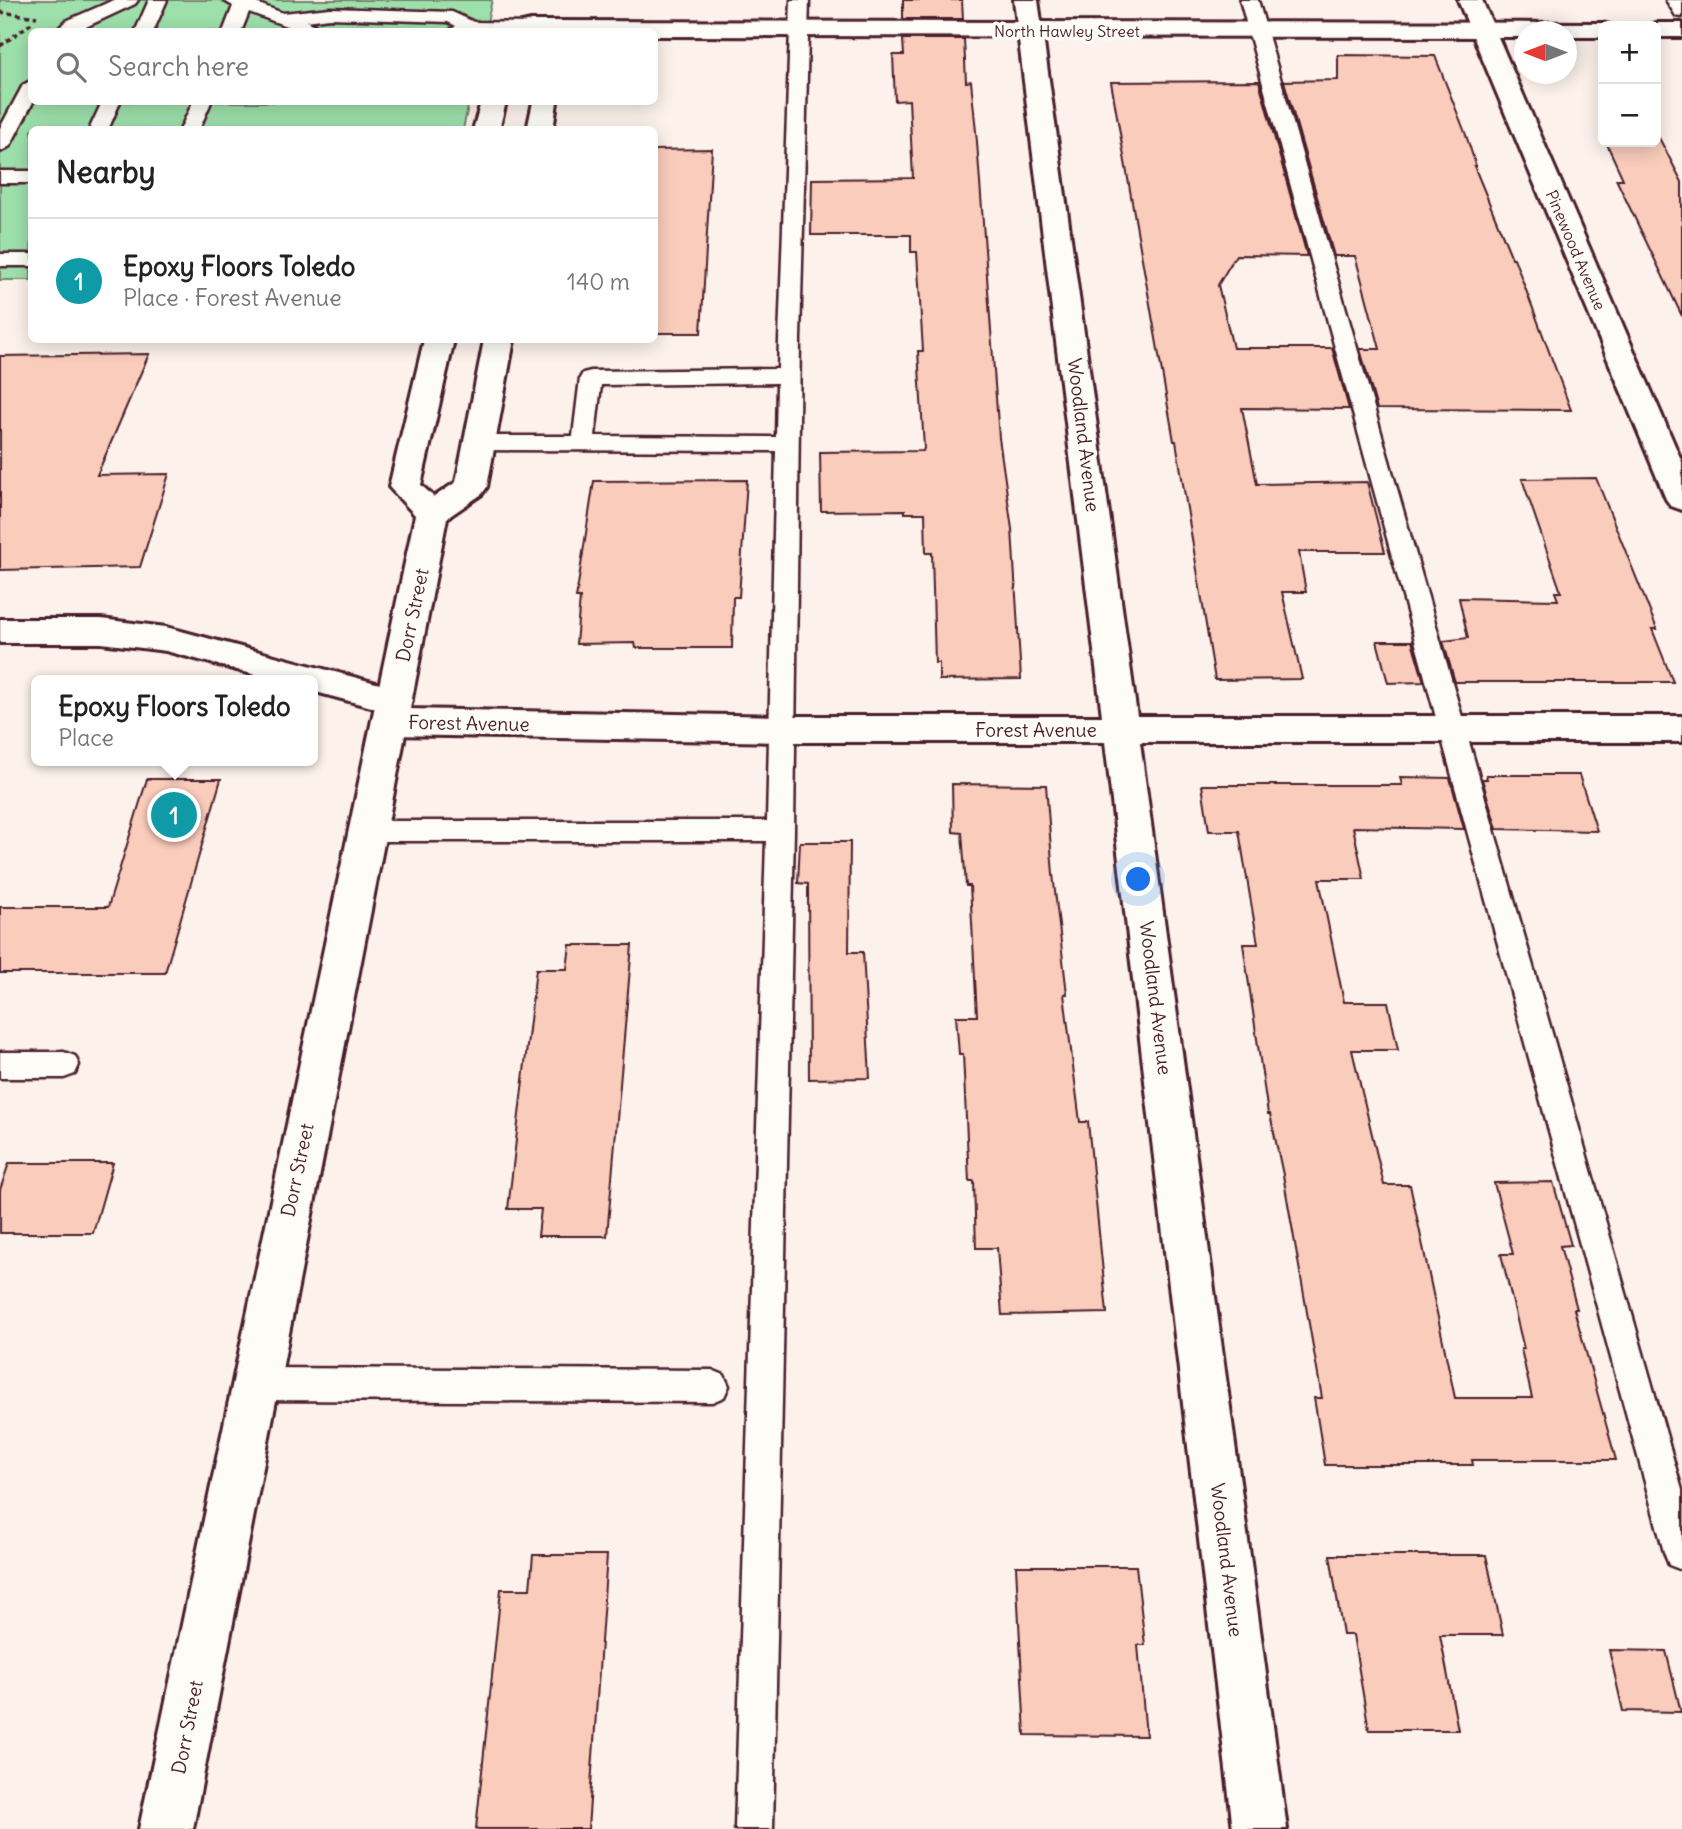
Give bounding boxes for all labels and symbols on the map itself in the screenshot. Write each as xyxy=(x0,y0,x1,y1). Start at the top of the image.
street label: North Hawley Street xyxy=(994,21,1141,41)
north arrow xyxy=(1514,21,1577,84)
street label: Pinewood Avenue xyxy=(1542,187,1610,313)
street label: Woodland Avenue xyxy=(1063,357,1105,513)
street label: Dorr Street xyxy=(390,566,434,664)
street label: Forest Avenue xyxy=(408,710,530,736)
street label: Forest Avenue xyxy=(975,718,1097,742)
pin: 1 xyxy=(151,789,197,841)
your location xyxy=(1121,862,1155,896)
street label: Woodland Avenue xyxy=(1135,920,1177,1076)
street label: Dorr Street xyxy=(275,1121,319,1219)
street label: Woodland Avenue xyxy=(1206,1482,1248,1638)
street label: Dorr Street xyxy=(166,1678,208,1776)

